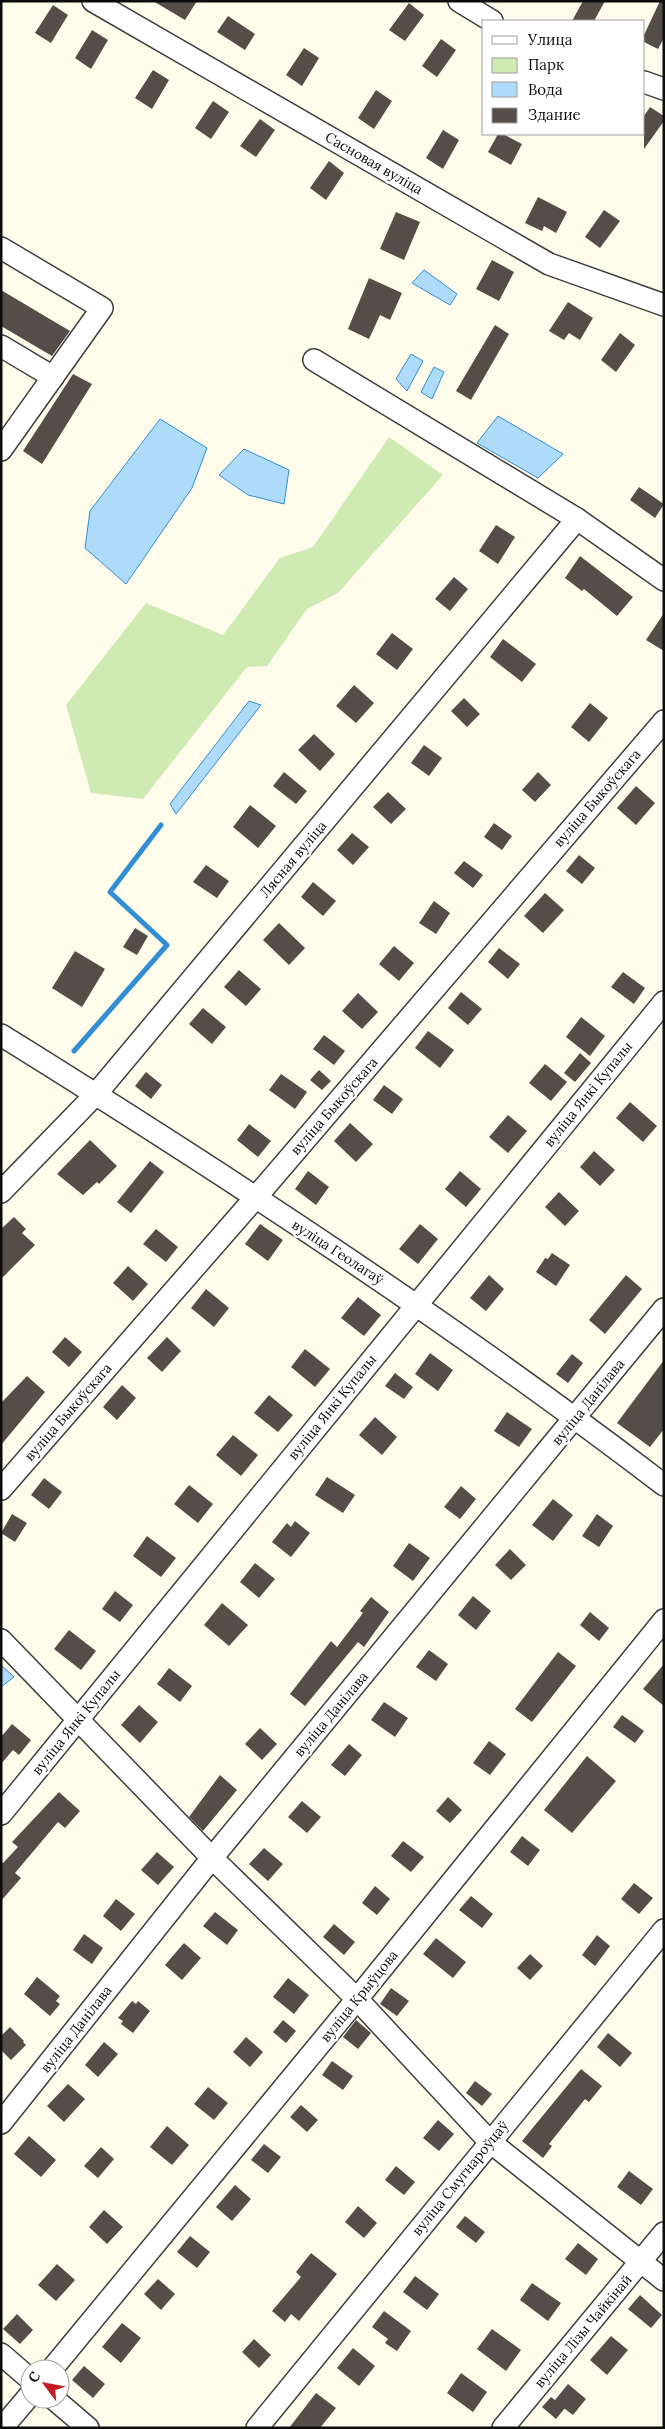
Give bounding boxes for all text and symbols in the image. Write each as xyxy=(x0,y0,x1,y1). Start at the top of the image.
legend xyxy=(482,20,645,135)
text: Улица xyxy=(527,30,573,49)
text: Парк xyxy=(528,55,564,74)
text: Вода xyxy=(528,80,563,99)
text: Здание xyxy=(528,105,581,124)
street label: Сасновая вуліца xyxy=(322,128,426,198)
street label: вуліца Быкоўскага xyxy=(550,745,644,851)
street label: Лясная вуліца xyxy=(256,817,330,901)
street label: вуліца Янкі Купалы xyxy=(540,1038,636,1150)
street label: вуліца Быкоўскага xyxy=(287,1053,381,1159)
street label: вуліца Геолагаў xyxy=(289,1216,388,1289)
street label: вуліца Янкі Купалы xyxy=(284,1351,380,1463)
street label: вуліца Данілава xyxy=(548,1355,628,1449)
street label: вуліца Быкоўскага xyxy=(21,1359,115,1465)
street label: вуліца Янкі Купалы xyxy=(28,1666,124,1778)
street label: вуліца Данілава xyxy=(290,1668,372,1760)
street label: вуліца Крыўцова xyxy=(316,1946,402,2046)
street label: вуліца Данілава xyxy=(36,1982,116,2076)
street label: вуліца Смугнароўцаў xyxy=(408,2116,512,2239)
street label: вуліца Лізы Чайкінай xyxy=(530,2271,636,2391)
north arrow xyxy=(20,2359,70,2409)
text: С xyxy=(24,2368,44,2386)

